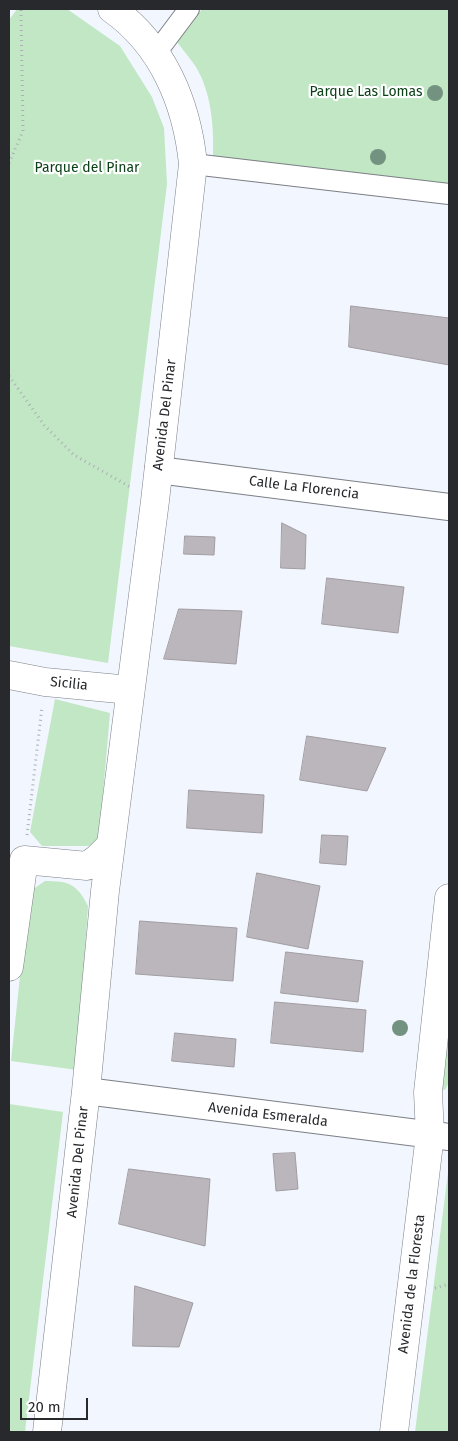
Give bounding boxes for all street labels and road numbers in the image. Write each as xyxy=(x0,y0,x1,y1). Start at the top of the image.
street label: Avenida Del Pinar xyxy=(150,358,180,472)
street label: Calle La Florencia xyxy=(248,473,360,503)
street label: Sicilia xyxy=(49,674,89,694)
street label: Avenida Esmeralda xyxy=(207,1099,329,1131)
street label: Avenida Del Pinar xyxy=(64,1105,92,1219)
street label: Avenida de la Floresta xyxy=(395,1213,429,1355)

